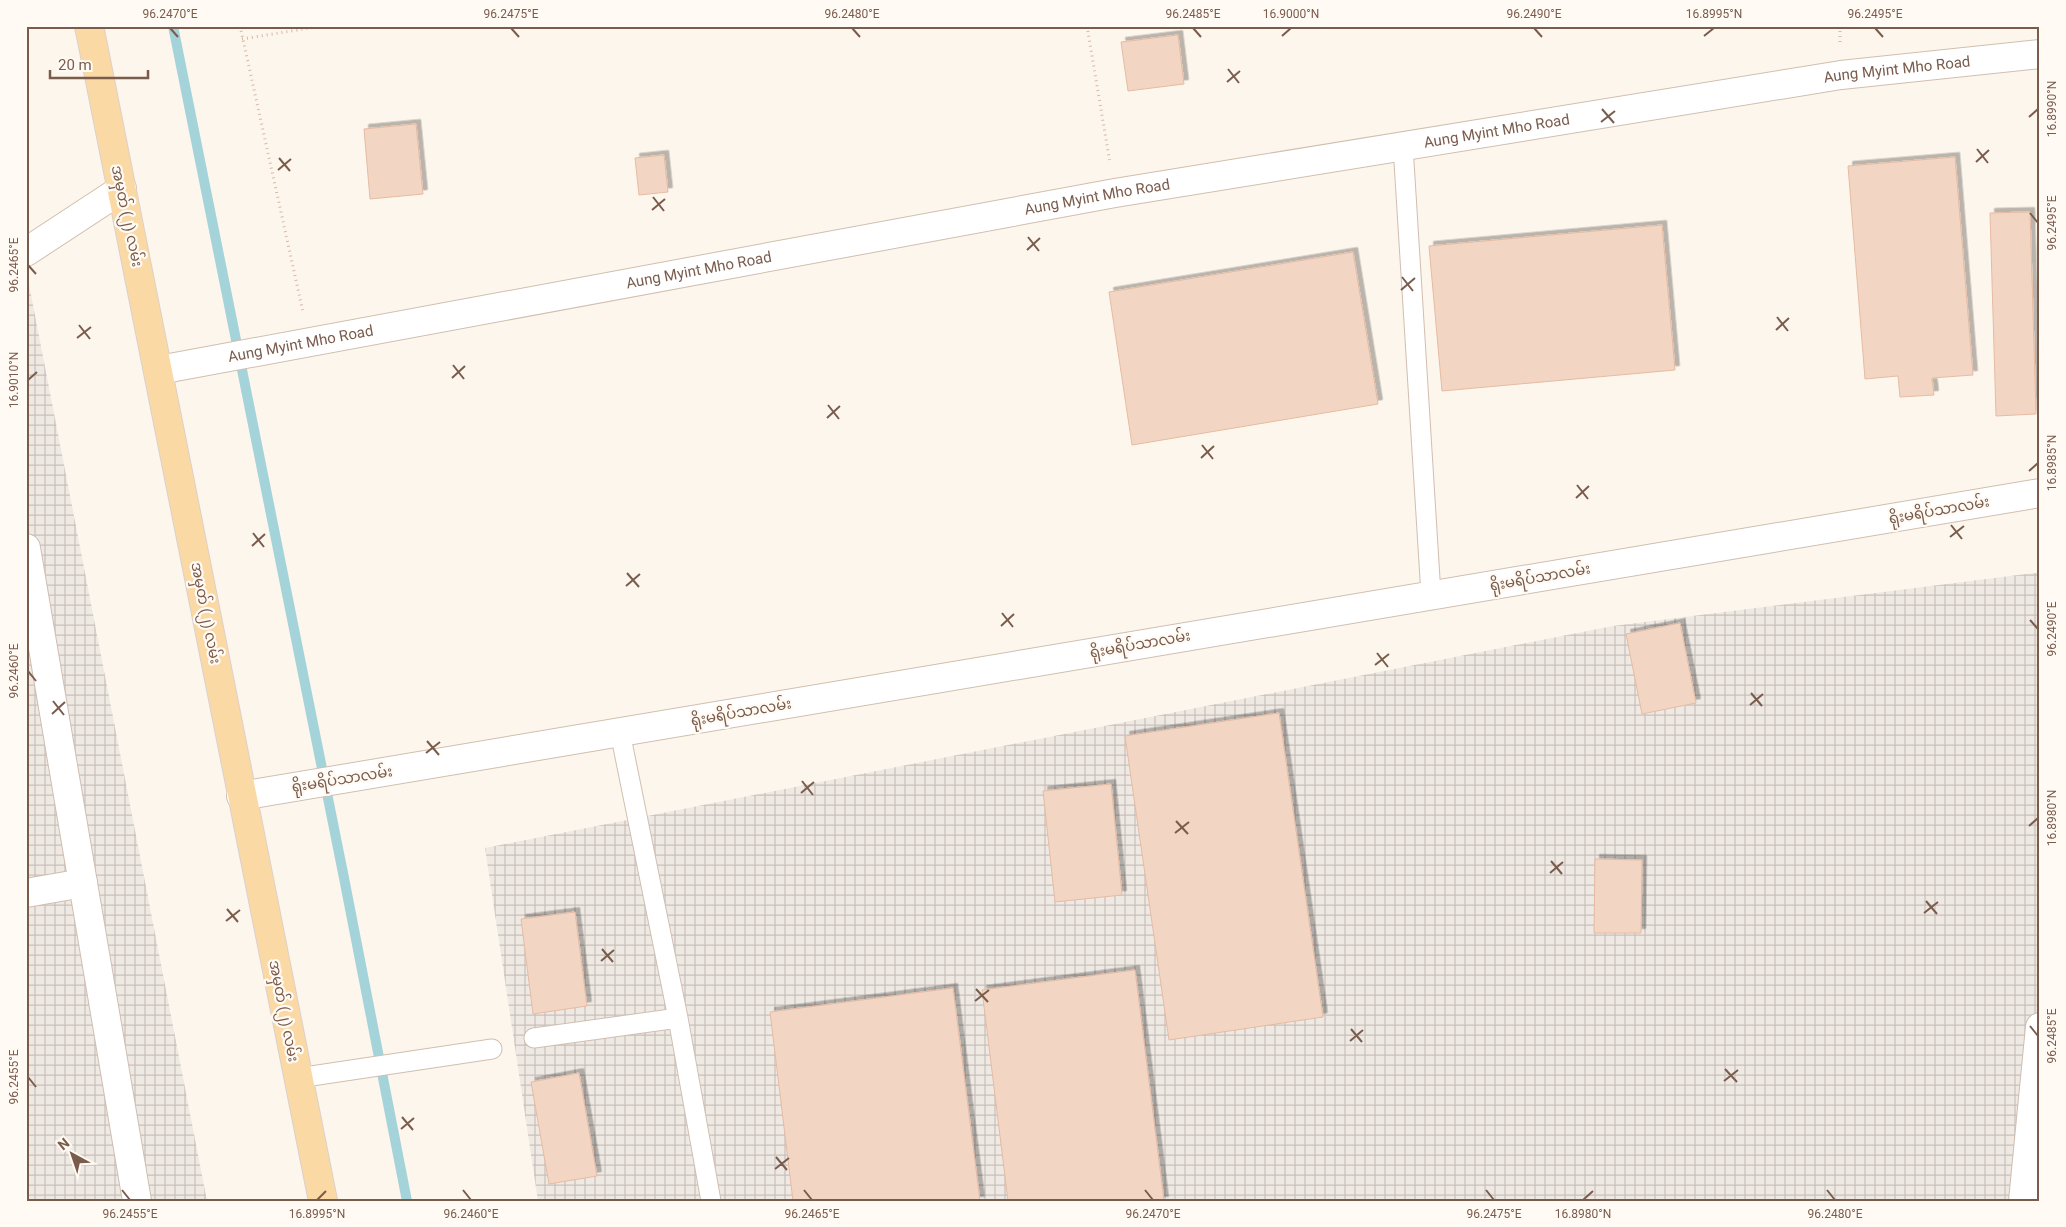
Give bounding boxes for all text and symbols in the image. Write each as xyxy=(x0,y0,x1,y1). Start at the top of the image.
text: 96.2470°E xyxy=(143,7,198,21)
text: 96.2475°E xyxy=(484,7,539,21)
text: 96.2480°E xyxy=(825,7,880,21)
text: 96.2485°E xyxy=(1166,7,1221,21)
text: 16.9000°N xyxy=(1263,7,1319,21)
text: 96.2490°E xyxy=(1507,7,1562,21)
text: 16.8995°N xyxy=(1686,7,1742,21)
text: 96.2495°E xyxy=(1848,7,1903,21)
scale bar xyxy=(50,48,148,80)
street label: Aung Myint Mho Road xyxy=(1822,52,1971,87)
text: 20 m xyxy=(58,56,92,74)
text: 16.8990°N xyxy=(2045,81,2059,137)
street label: Aung Myint Mho Road xyxy=(1423,110,1571,152)
street label: အမှတ် (၂) လမ်း xyxy=(105,163,148,269)
street label: Aung Myint Mho Road xyxy=(1023,175,1171,219)
text: 96.2495°E xyxy=(2045,195,2059,250)
text: 96.2465°E xyxy=(7,237,21,292)
street label: Aung Myint Mho Road xyxy=(625,248,773,292)
street label: Aung Myint Mho Road xyxy=(226,322,375,366)
text: 16.9010°N xyxy=(7,352,21,408)
text: 16.8985°N xyxy=(2045,435,2059,491)
street label: ရိုးမရိပ်သာလမ်း xyxy=(1887,491,1991,531)
street label: ရိုးမရိပ်သာလမ်း xyxy=(1488,558,1592,598)
street label: အမှတ် (၂) လမ်း xyxy=(184,560,226,666)
text: 96.2490°E xyxy=(2045,601,2059,656)
street label: ရိုးမရိပ်သာလမ်း xyxy=(1088,625,1192,665)
text: 96.2460°E xyxy=(7,643,21,698)
street label: ရိုးမရိပ်သာလမ်း xyxy=(689,693,793,733)
street label: ရိုးမရိပ်သာလမ်း xyxy=(290,761,394,799)
text: 16.8980°N xyxy=(2045,790,2059,846)
street label: အမှတ် (၂) လမ်း xyxy=(262,958,304,1064)
text: 96.2485°E xyxy=(2045,1008,2059,1063)
text: 96.2455°E xyxy=(7,1049,21,1104)
north arrow xyxy=(48,1130,98,1180)
text: N xyxy=(55,1135,73,1153)
text: 96.2455°E xyxy=(103,1207,158,1221)
text: 16.8995°N xyxy=(289,1207,345,1221)
text: 96.2460°E xyxy=(444,1207,499,1221)
text: 96.2465°E xyxy=(785,1207,840,1221)
text: 96.2470°E xyxy=(1126,1207,1181,1221)
text: 96.2475°E xyxy=(1467,1207,1522,1221)
text: 16.8980°N xyxy=(1555,1207,1611,1221)
text: 96.2480°E xyxy=(1808,1207,1863,1221)

